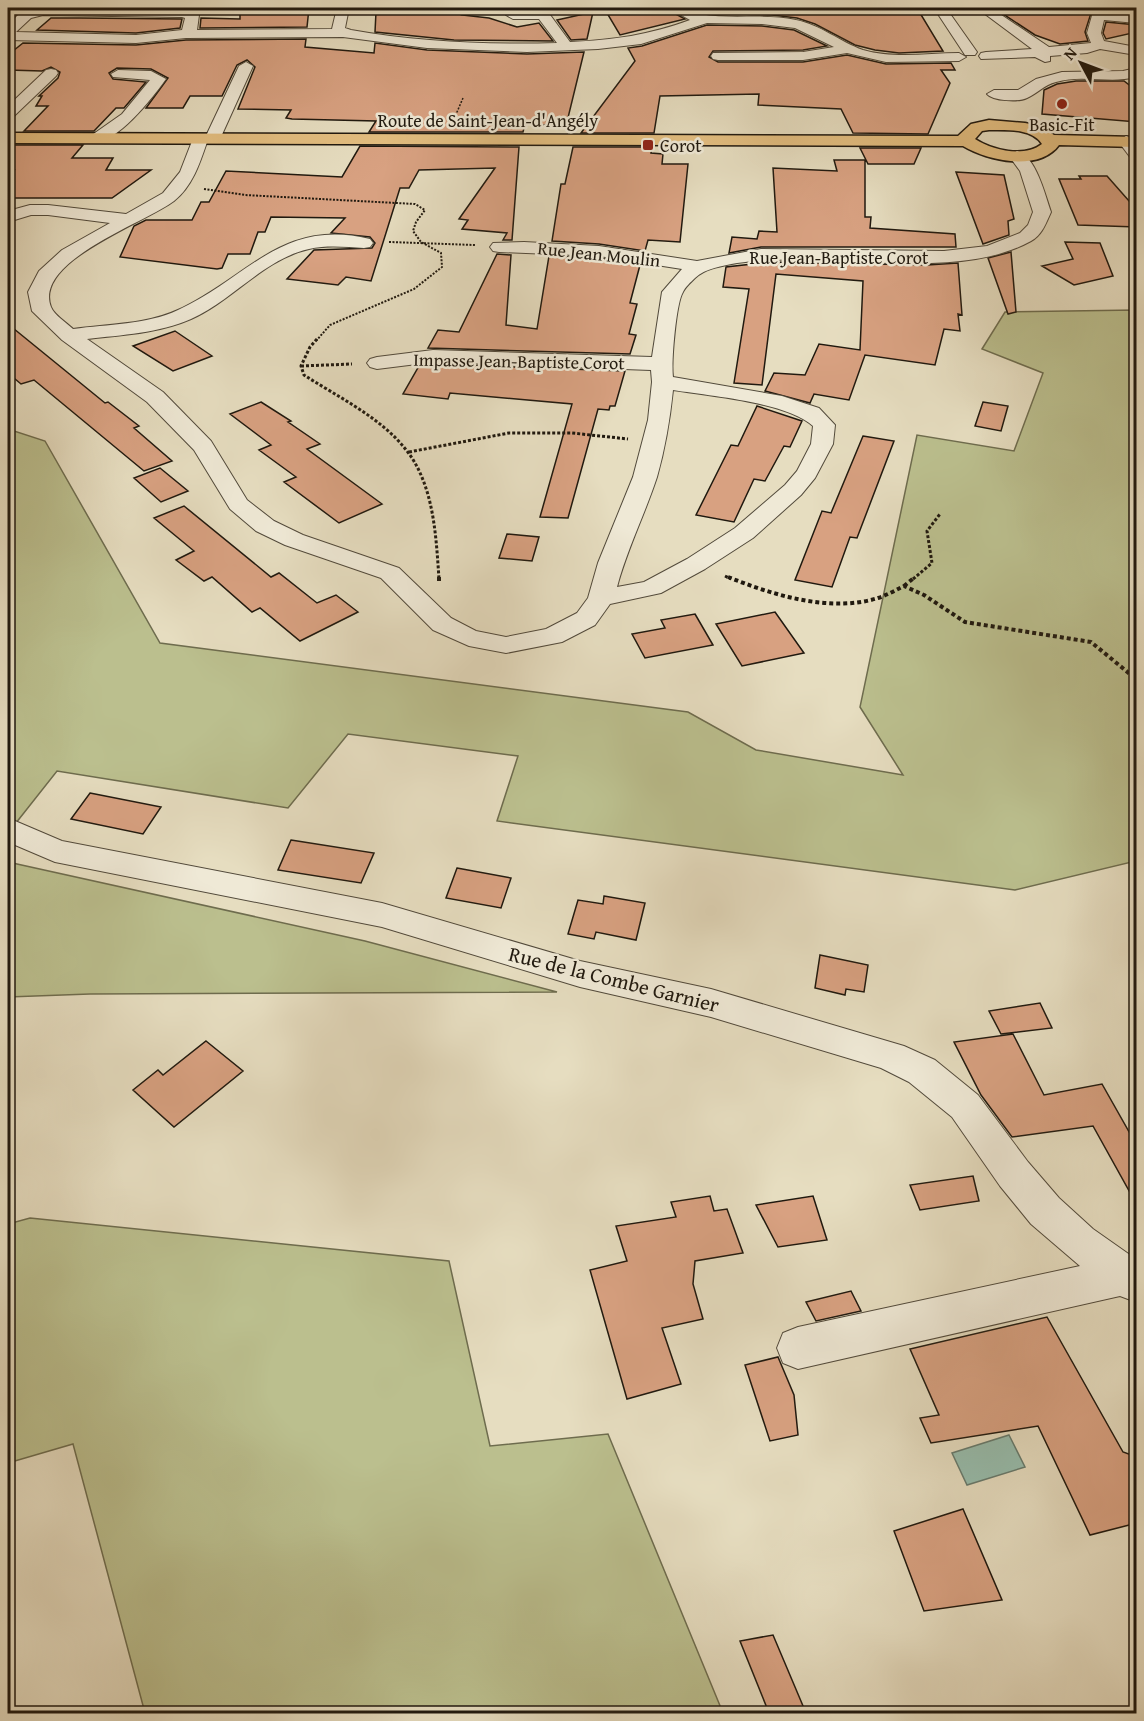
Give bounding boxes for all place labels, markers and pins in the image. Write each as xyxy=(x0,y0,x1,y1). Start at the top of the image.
marker: Basic-Fit xyxy=(1055,97,1069,111)
place label: Basic-Fit xyxy=(1029,111,1095,138)
place label: Corot xyxy=(660,132,702,159)
marker: Corot xyxy=(641,138,655,152)

